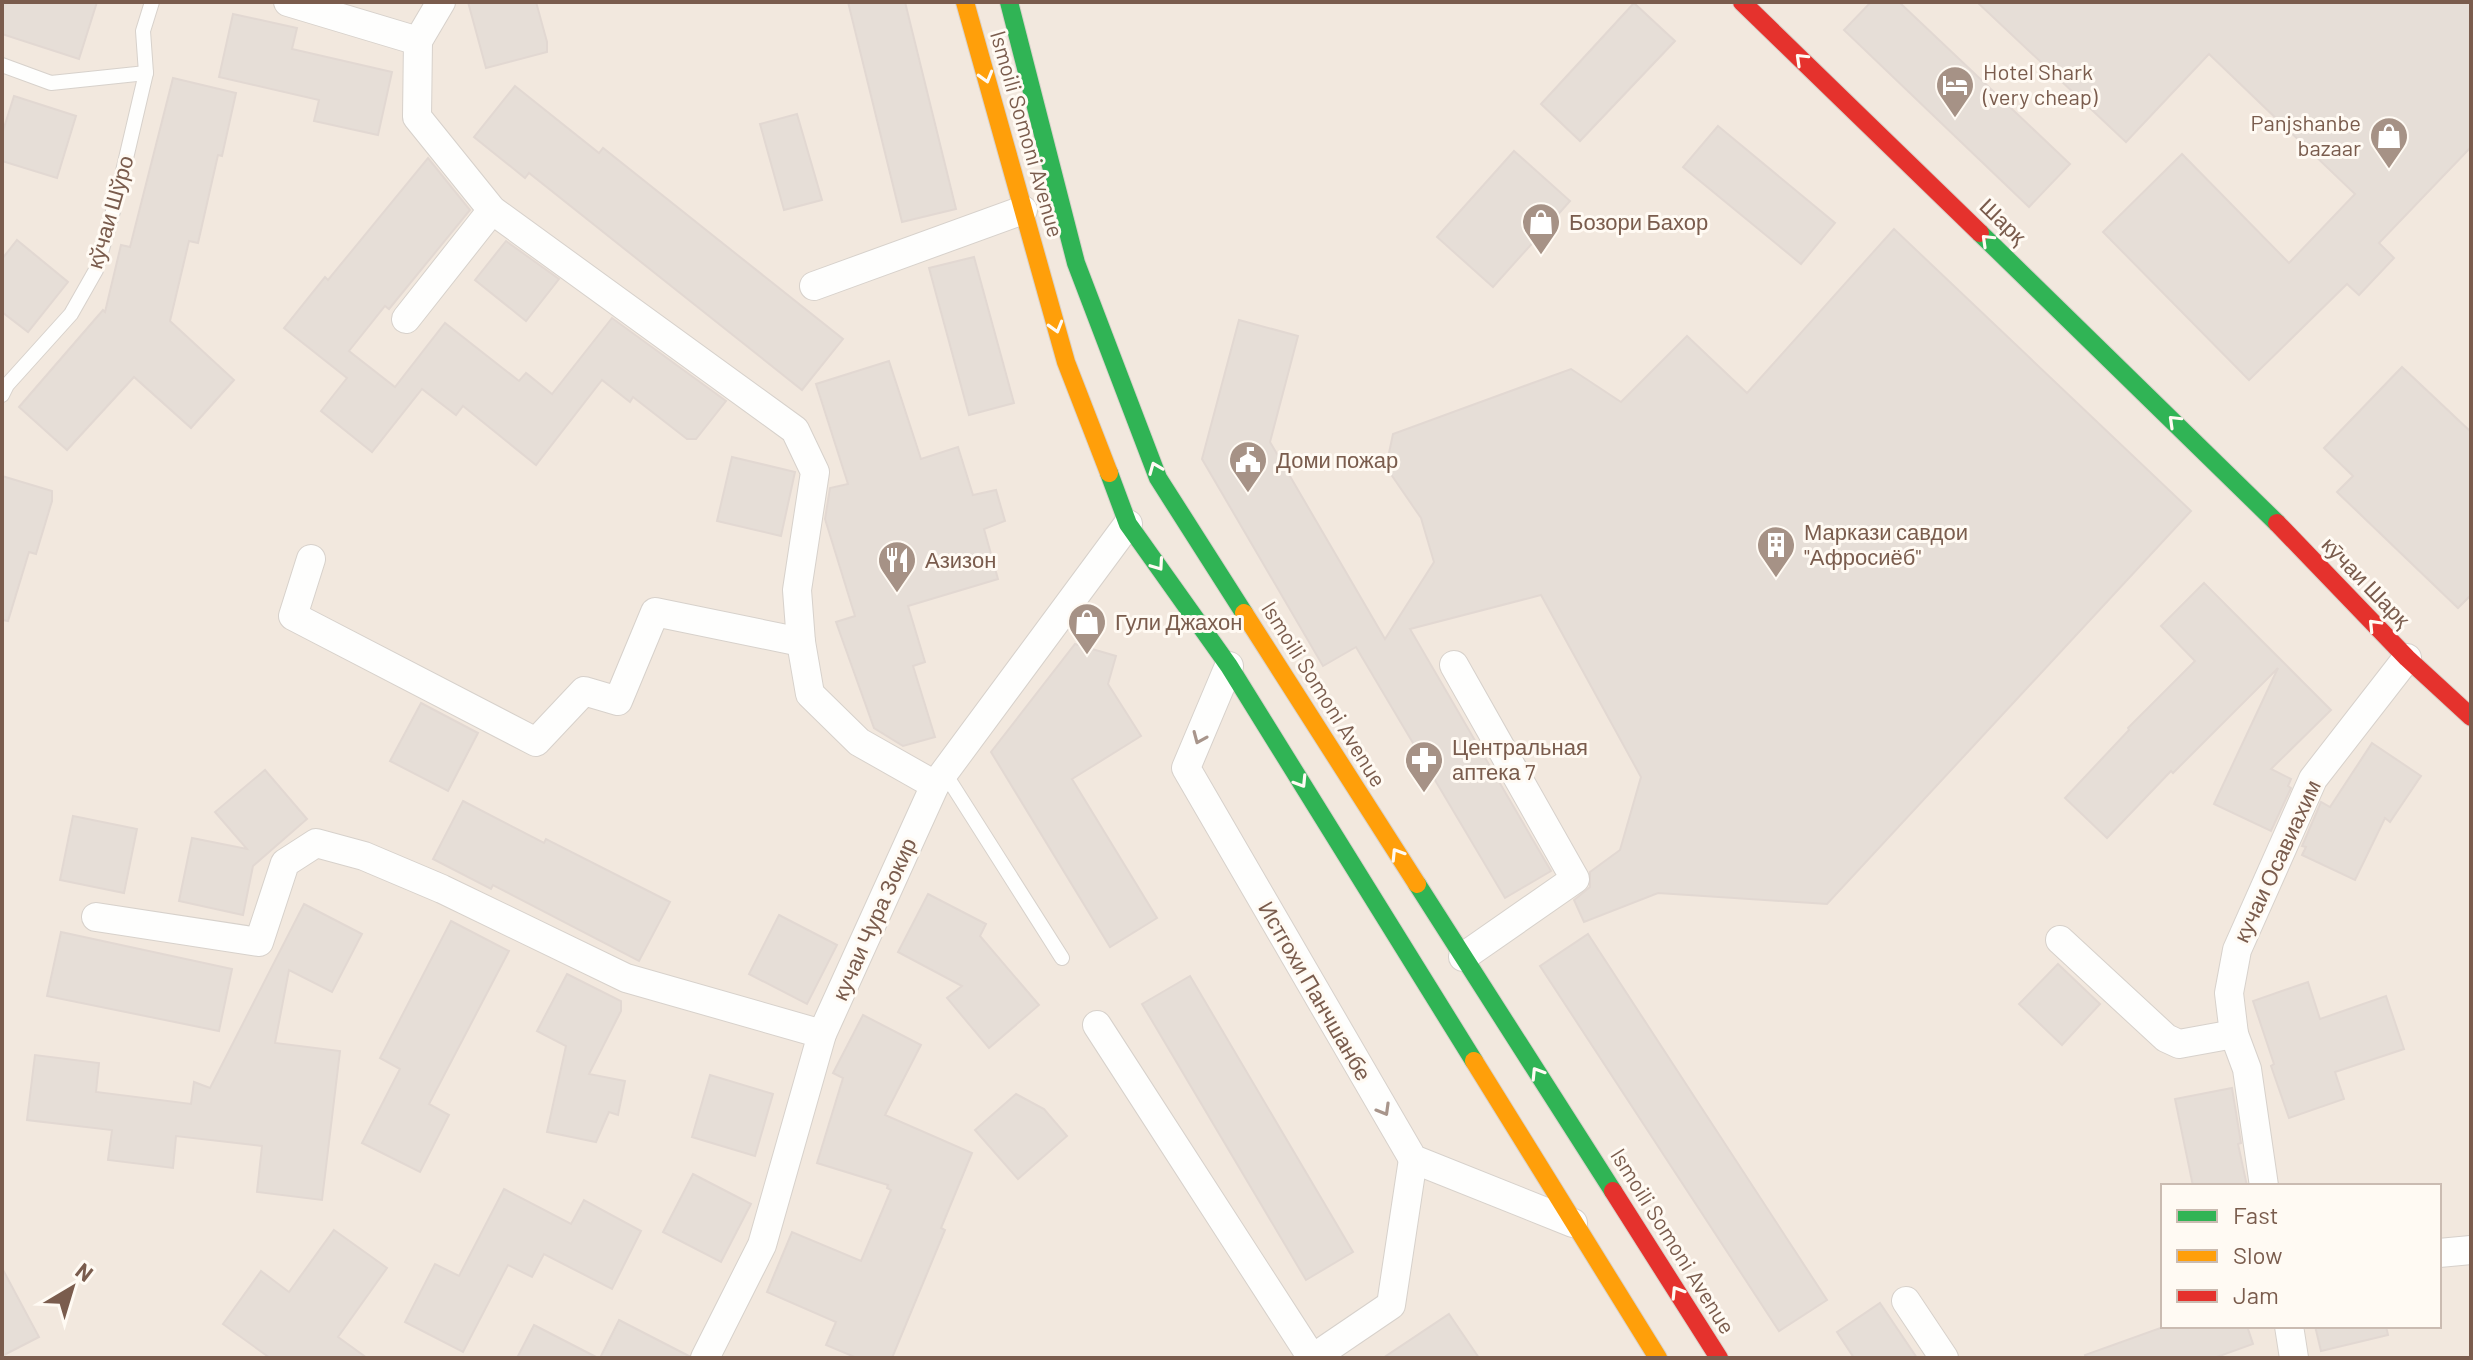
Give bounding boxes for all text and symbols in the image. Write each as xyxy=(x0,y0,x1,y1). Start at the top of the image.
street label: Ismoili Somoni Avenue xyxy=(986,27,1070,240)
one-way arrow xyxy=(1796,53,1810,68)
place label: Hotel Shark (very cheap) xyxy=(1982,58,2098,109)
hotel icon: Hotel Shark (very cheap) xyxy=(1934,64,1976,119)
one-way arrow xyxy=(976,70,993,84)
place label: Panjshanbe bazaar xyxy=(2250,109,2361,160)
shop icon: Panjshanbe bazaar xyxy=(2368,115,2410,170)
street label: кўчаи Шўро xyxy=(80,152,139,272)
street label: Шарқ xyxy=(1974,192,2033,249)
shop icon: Бозори Бахор xyxy=(1520,201,1562,256)
place label: Бозори Бахор xyxy=(1569,208,1708,235)
one-way arrow xyxy=(1982,235,1996,249)
one-way arrow xyxy=(1047,320,1063,334)
one-way arrow xyxy=(2169,416,2183,430)
public building icon: Доми пожар xyxy=(1227,439,1269,494)
place label: Доми пожар xyxy=(1276,446,1398,473)
one-way arrow xyxy=(1148,462,1164,476)
place label: Маркази савдои "Афросиёб" xyxy=(1804,518,1968,570)
building icon: Маркази савдои "Афросиёб" xyxy=(1755,524,1797,579)
street label: кӯчаи Шарқ xyxy=(2317,531,2416,633)
restaurant icon: Азизон xyxy=(876,539,918,594)
place label: Азизон xyxy=(925,546,996,572)
one-way arrow xyxy=(1148,556,1163,571)
street label: Ismoili Somoni Avenue xyxy=(1257,596,1392,791)
shop icon: Гули Джахон xyxy=(1066,601,1108,656)
place label: Гули Джахон xyxy=(1115,608,1242,635)
one-way arrow xyxy=(2369,620,2383,634)
one-way arrow xyxy=(1192,730,1208,744)
place label: Центральная аптека 7 xyxy=(1452,733,1588,784)
pharmacy icon: Центральная аптека 7 xyxy=(1403,739,1445,794)
one-way arrow xyxy=(1291,773,1306,788)
street label: кучаи Осавиахим xyxy=(2227,775,2326,946)
street label: кучаи Чура Зокир xyxy=(826,833,922,1004)
one-way arrow xyxy=(1392,848,1407,862)
street label: Истгохи Панчшанбе xyxy=(1254,896,1378,1085)
one-way arrow xyxy=(1532,1067,1547,1082)
one-way arrow xyxy=(1374,1101,1390,1116)
street label: Ismoili Somoni Avenue xyxy=(1606,1143,1741,1338)
legend xyxy=(2161,1184,2441,1328)
text: Fast xyxy=(2233,1200,2278,1229)
text: Slow xyxy=(2233,1240,2282,1269)
north arrow xyxy=(32,1248,112,1328)
text: N xyxy=(71,1257,99,1286)
text: Jam xyxy=(2233,1280,2279,1309)
one-way arrow xyxy=(1671,1286,1686,1301)

